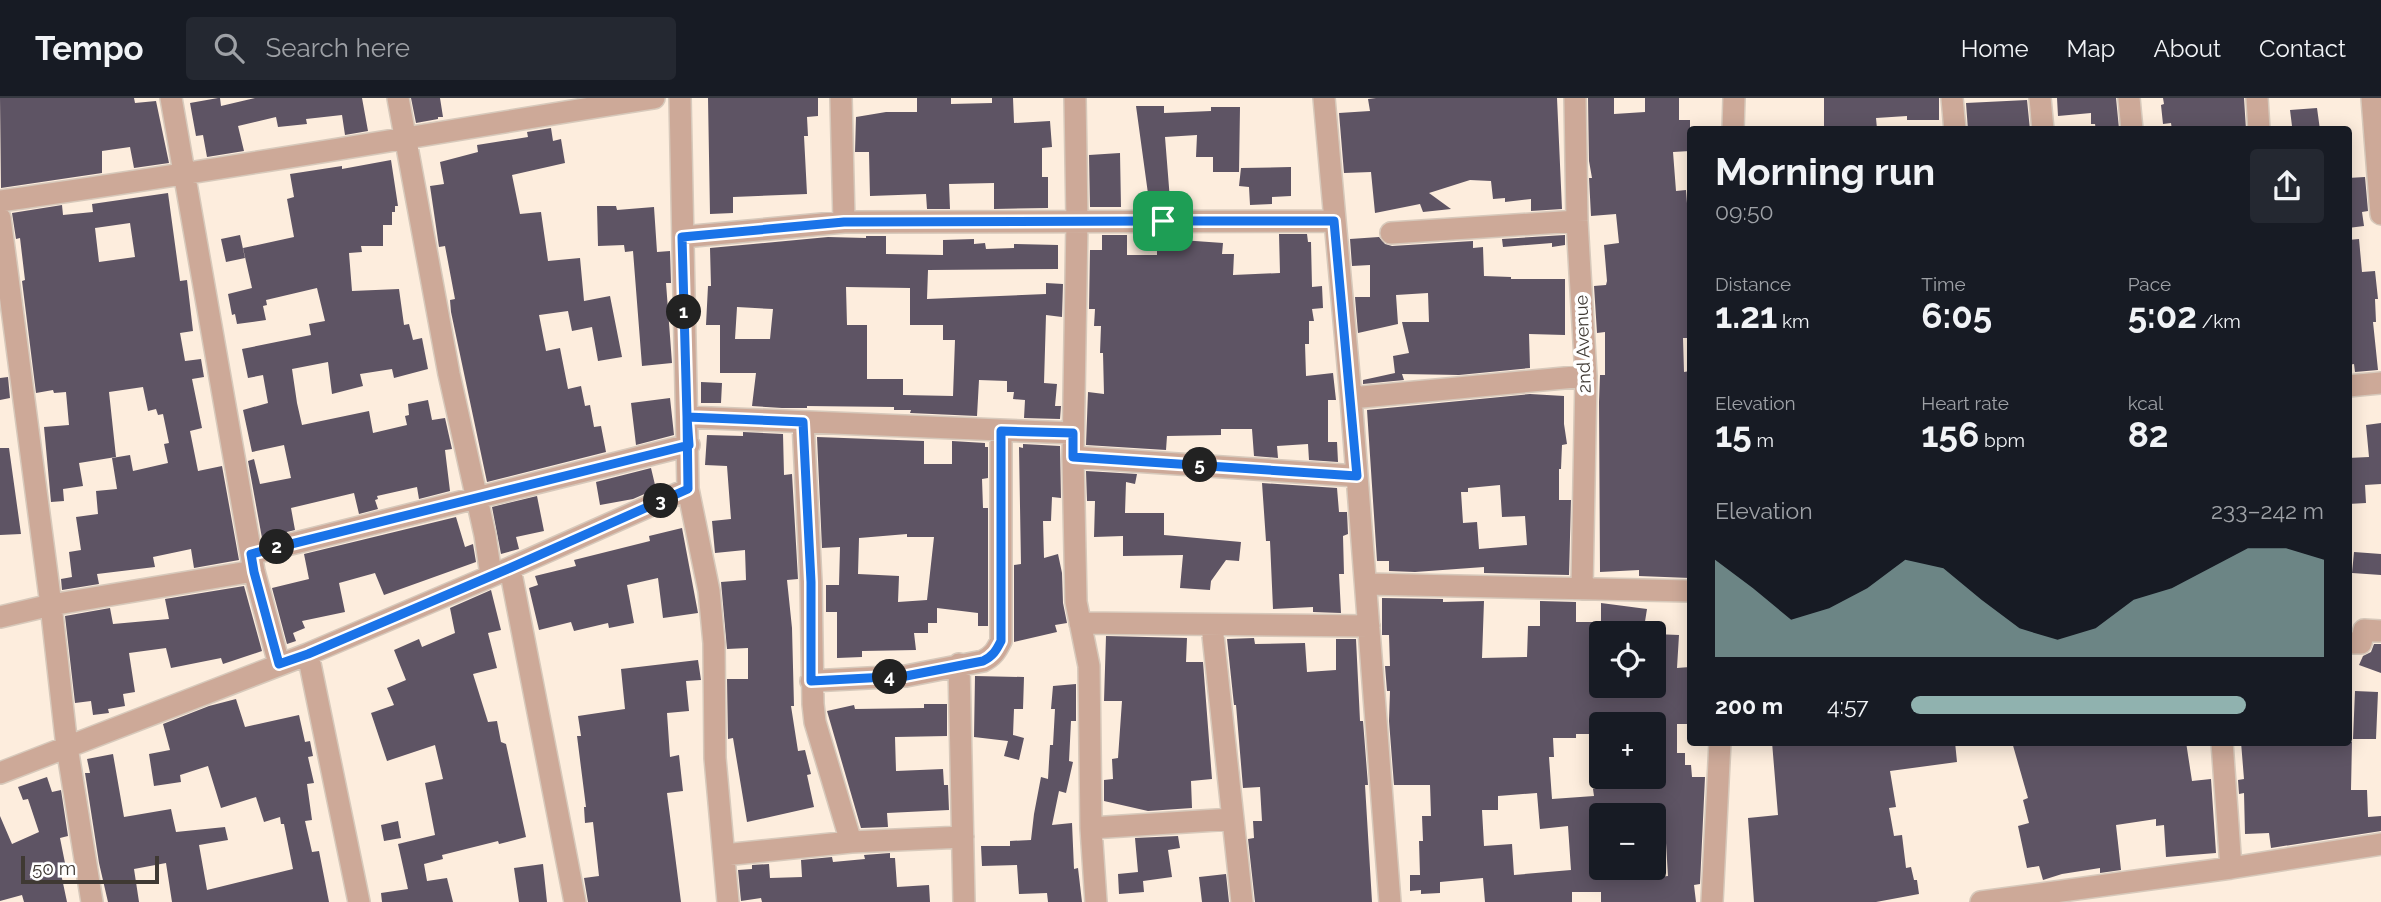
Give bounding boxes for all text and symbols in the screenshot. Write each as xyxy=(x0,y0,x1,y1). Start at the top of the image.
search box xyxy=(186,17,676,80)
text: Tempo xyxy=(35,29,144,68)
icon: search xyxy=(210,29,248,67)
text: Search here xyxy=(266,33,410,63)
text: Home xyxy=(1961,34,2029,63)
text: Map xyxy=(2067,34,2115,63)
text: About xyxy=(2153,34,2221,63)
text: Contact xyxy=(2259,34,2346,63)
text: Morning run xyxy=(1715,149,1935,194)
button: share xyxy=(2250,149,2324,223)
pin xyxy=(1133,191,1193,251)
text: 09:50 xyxy=(1715,198,1774,225)
icon: arrive xyxy=(1144,202,1182,240)
text: Distance xyxy=(1715,273,1791,295)
text: Time xyxy=(1921,273,1966,295)
text: Pace xyxy=(2128,273,2171,295)
pin: 1 xyxy=(666,294,702,330)
street label: 2nd Avenue xyxy=(1570,294,1595,393)
text: 1.21 xyxy=(1715,295,1777,336)
text: 6:05 xyxy=(1921,295,1992,336)
text: 5:02 xyxy=(2128,295,2197,336)
text: 1 xyxy=(679,300,688,322)
text: km xyxy=(1777,310,1810,332)
text: /km xyxy=(2197,310,2241,332)
text: Elevation xyxy=(1715,392,1796,414)
text: Heart rate xyxy=(1921,392,2009,414)
text: kcal xyxy=(2128,392,2163,414)
text: 15 xyxy=(1715,414,1752,455)
text: 156 xyxy=(1921,414,1979,455)
text: 82 xyxy=(2128,414,2169,455)
text: m xyxy=(1752,429,1774,451)
text: bpm xyxy=(1979,429,2025,451)
pin: 5 xyxy=(1182,448,1218,482)
text: 5 xyxy=(1194,453,1205,475)
pin: 3 xyxy=(644,484,678,518)
text: 3 xyxy=(655,489,666,511)
text: Elevation xyxy=(1715,497,1813,524)
text: 233–242 m xyxy=(2211,497,2324,524)
pin: 2 xyxy=(260,530,294,564)
text: 2 xyxy=(271,535,282,557)
map controls xyxy=(1589,621,1666,880)
button: locate xyxy=(1589,621,1666,698)
pin: 4 xyxy=(872,660,908,694)
text: 4 xyxy=(884,665,895,687)
text: 200 m xyxy=(1715,692,1783,719)
text: 4:57 xyxy=(1827,692,1869,719)
button: + xyxy=(1589,712,1666,789)
button: − xyxy=(1589,803,1666,880)
scale bar xyxy=(21,853,159,885)
text: 50 m xyxy=(32,857,76,879)

